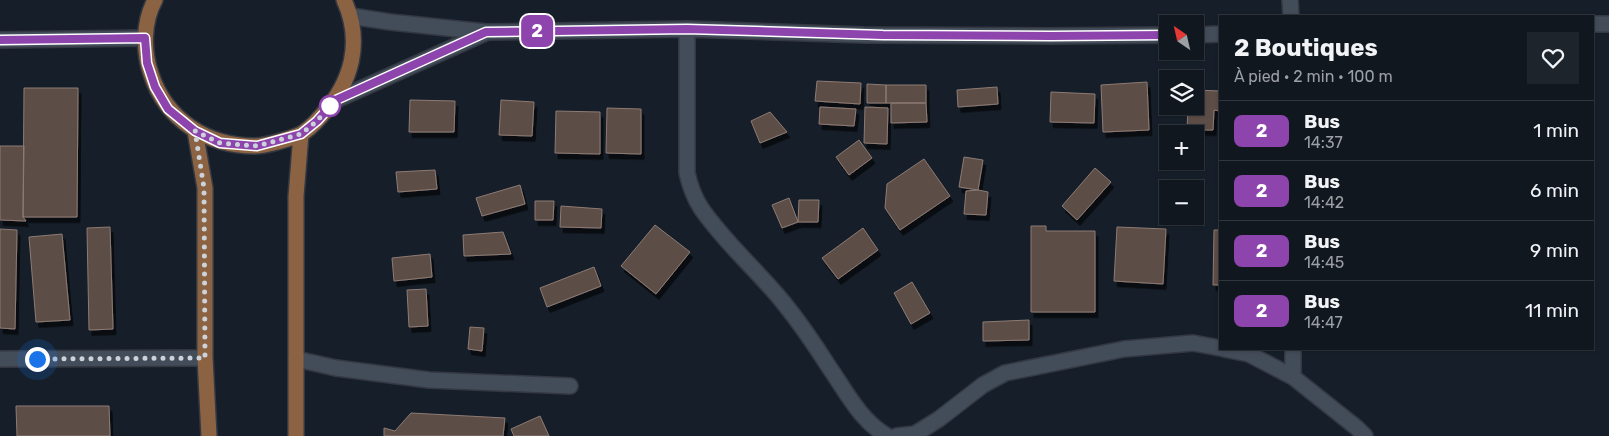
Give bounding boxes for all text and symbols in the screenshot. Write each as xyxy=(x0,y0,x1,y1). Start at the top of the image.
line badge: 2 xyxy=(521,15,553,47)
north arrow xyxy=(1159,15,1204,60)
map controls xyxy=(1159,15,1204,225)
text: 2 xyxy=(531,20,543,42)
button: heart xyxy=(1527,32,1579,84)
text: 2 Boutiques xyxy=(1234,34,1378,62)
text: À pied · 2 min · 100 m xyxy=(1234,67,1393,86)
button: layers xyxy=(1159,70,1204,115)
unlabelled marker xyxy=(319,95,341,117)
text: Bus xyxy=(1304,110,1340,133)
text: 1 min xyxy=(1533,119,1579,142)
text: 2 xyxy=(1256,120,1267,142)
button: + xyxy=(1159,125,1204,170)
text: 14:37 xyxy=(1304,133,1343,152)
text: Bus xyxy=(1304,170,1340,193)
text: 6 min xyxy=(1530,179,1579,202)
button: − xyxy=(1159,180,1204,225)
text: 2 xyxy=(1256,180,1267,202)
text: 14:42 xyxy=(1304,193,1344,212)
text: Bus xyxy=(1304,230,1340,253)
text: 9 min xyxy=(1530,239,1579,262)
text: 2 xyxy=(1256,240,1267,262)
text: 14:45 xyxy=(1304,253,1344,272)
text: Bus xyxy=(1304,290,1340,313)
text: 11 min xyxy=(1525,299,1579,322)
text: 2 xyxy=(1256,300,1267,322)
text: 14:47 xyxy=(1304,313,1343,332)
your location xyxy=(25,347,50,372)

